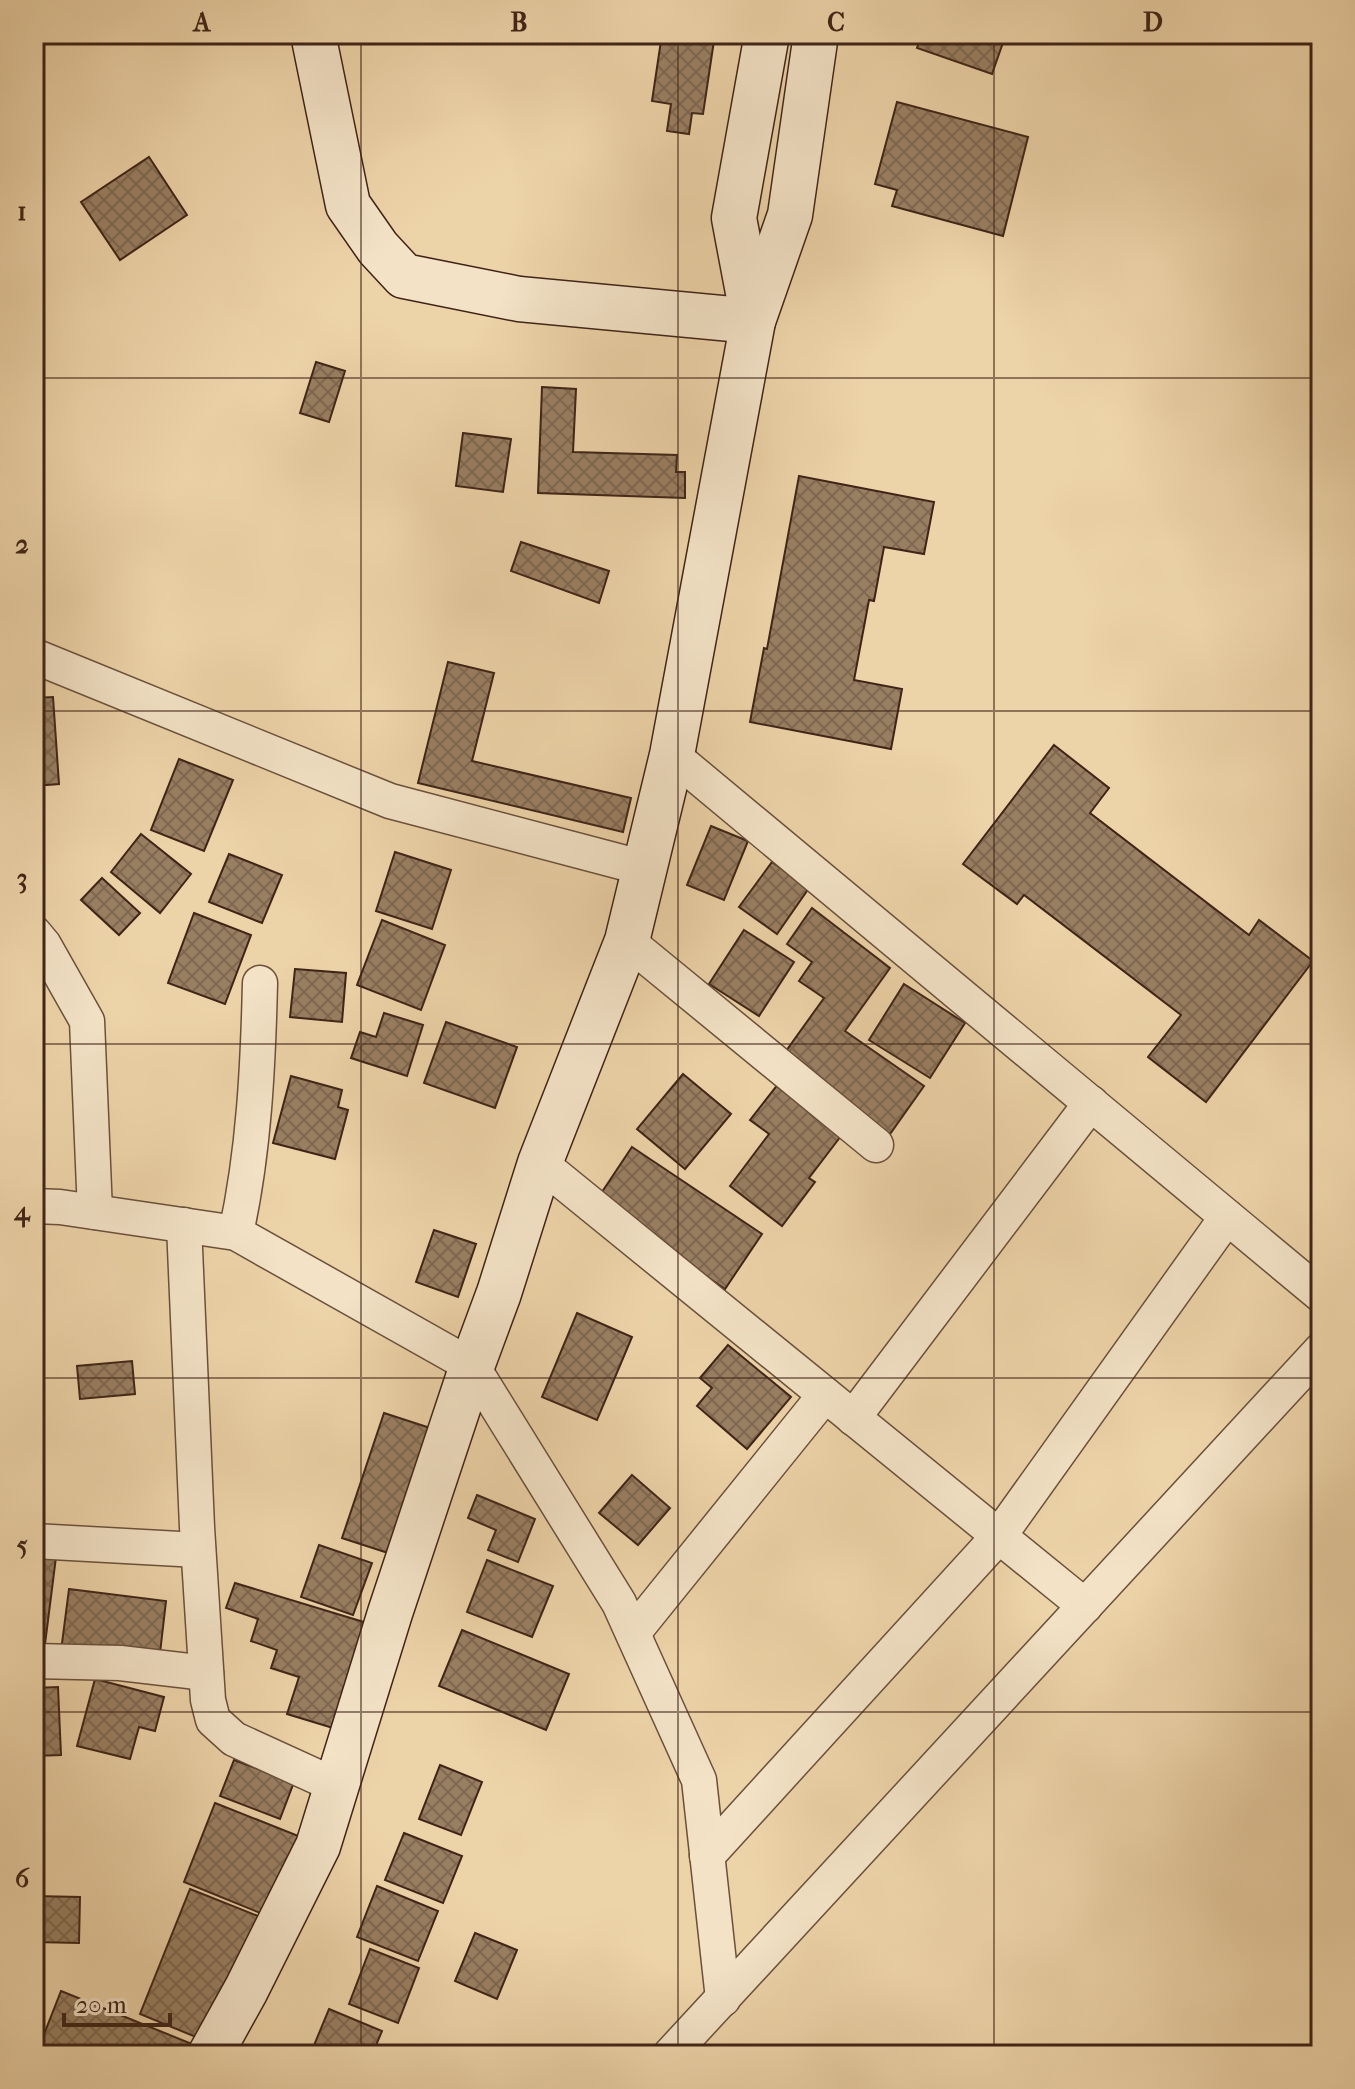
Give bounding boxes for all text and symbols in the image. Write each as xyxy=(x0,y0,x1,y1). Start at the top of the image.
text: A xyxy=(192,7,212,38)
text: B xyxy=(511,7,528,38)
text: C xyxy=(827,7,845,38)
text: D xyxy=(1143,7,1163,38)
text: 1 xyxy=(17,196,27,227)
text: 2 xyxy=(15,529,29,560)
text: 3 xyxy=(17,863,27,894)
text: 4 xyxy=(13,1196,31,1228)
text: 5 xyxy=(16,1530,28,1561)
text: 6 xyxy=(15,1863,30,1894)
scale bar xyxy=(64,1977,170,2027)
text: 20 m xyxy=(76,1991,127,2019)

